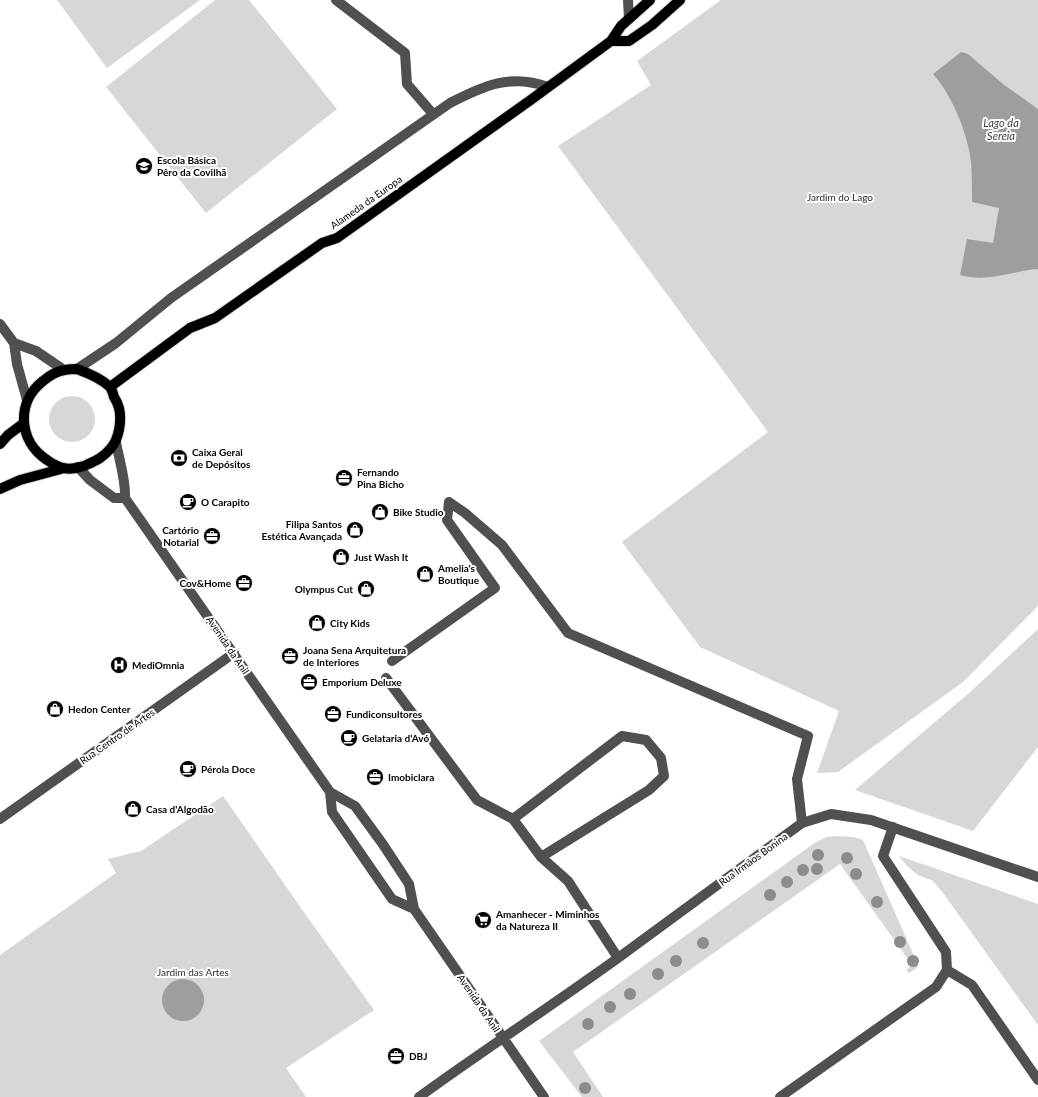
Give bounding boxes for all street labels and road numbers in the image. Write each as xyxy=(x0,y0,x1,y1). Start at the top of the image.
street label: Alameda da Europa xyxy=(328,173,404,231)
street label: Avenida da Anil xyxy=(204,614,252,676)
street label: Rua Centro de Artes xyxy=(77,706,157,766)
street label: Rua Irmãos Bonina xyxy=(716,830,790,888)
street label: Avenida da Anil xyxy=(455,972,503,1034)

